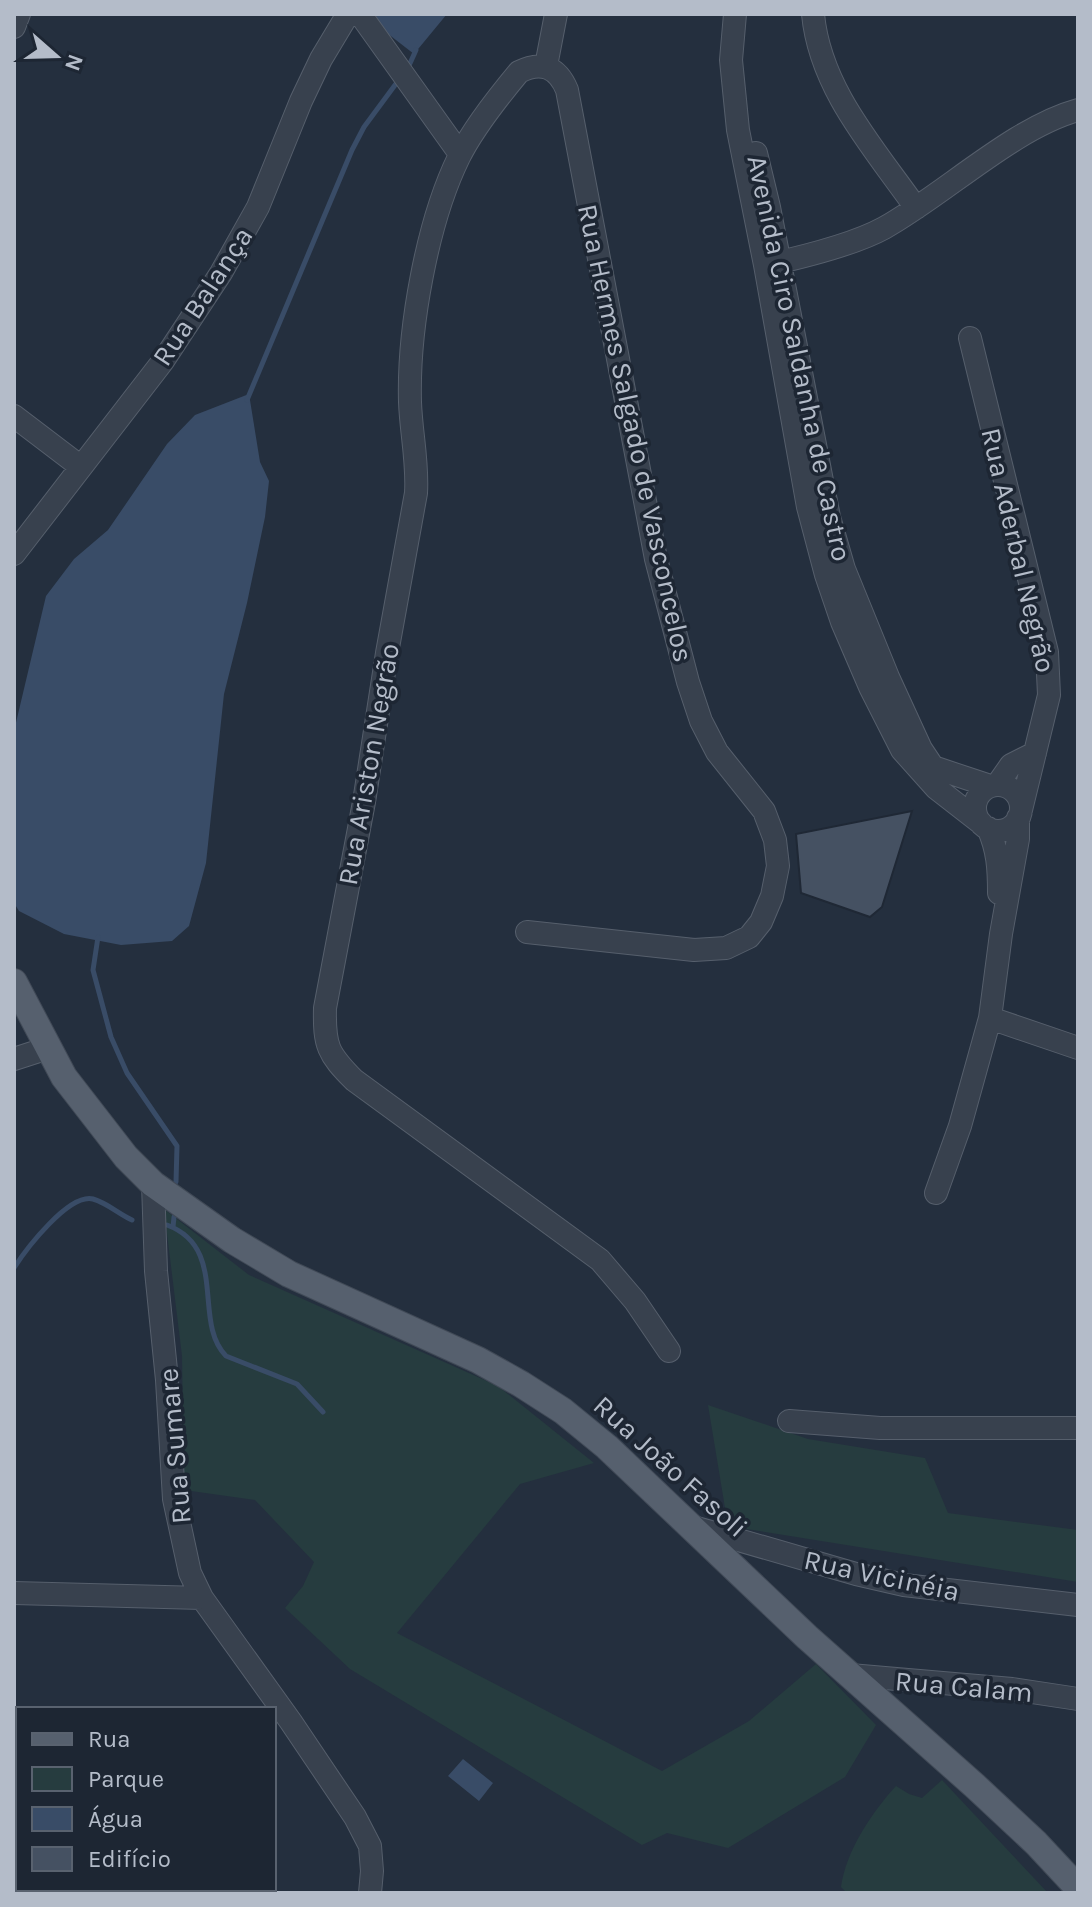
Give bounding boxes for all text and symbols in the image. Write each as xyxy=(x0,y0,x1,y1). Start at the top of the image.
north arrow xyxy=(16,16,96,96)
text: N xyxy=(59,51,89,74)
street label: Avenida Ciro Saldanha de Castro xyxy=(740,152,859,564)
street label: Rua Hermes Salgado de Vasconcelos xyxy=(571,201,700,665)
street label: Rua Balança xyxy=(145,221,260,372)
street label: Rua Aderbal Negrão xyxy=(974,425,1063,676)
street label: Rua Ariston Negrão xyxy=(331,641,406,888)
street label: Rua Sumare xyxy=(151,1367,198,1525)
street label: Rua João Fasoli xyxy=(587,1389,754,1544)
street label: Rua Vicinéia xyxy=(801,1543,963,1608)
street label: Rua Calam xyxy=(894,1664,1034,1709)
legend xyxy=(16,1707,276,1891)
text: Rua xyxy=(88,1725,130,1753)
text: Parque xyxy=(88,1765,164,1793)
text: Água xyxy=(88,1804,143,1833)
text: Edifício xyxy=(88,1845,171,1873)

